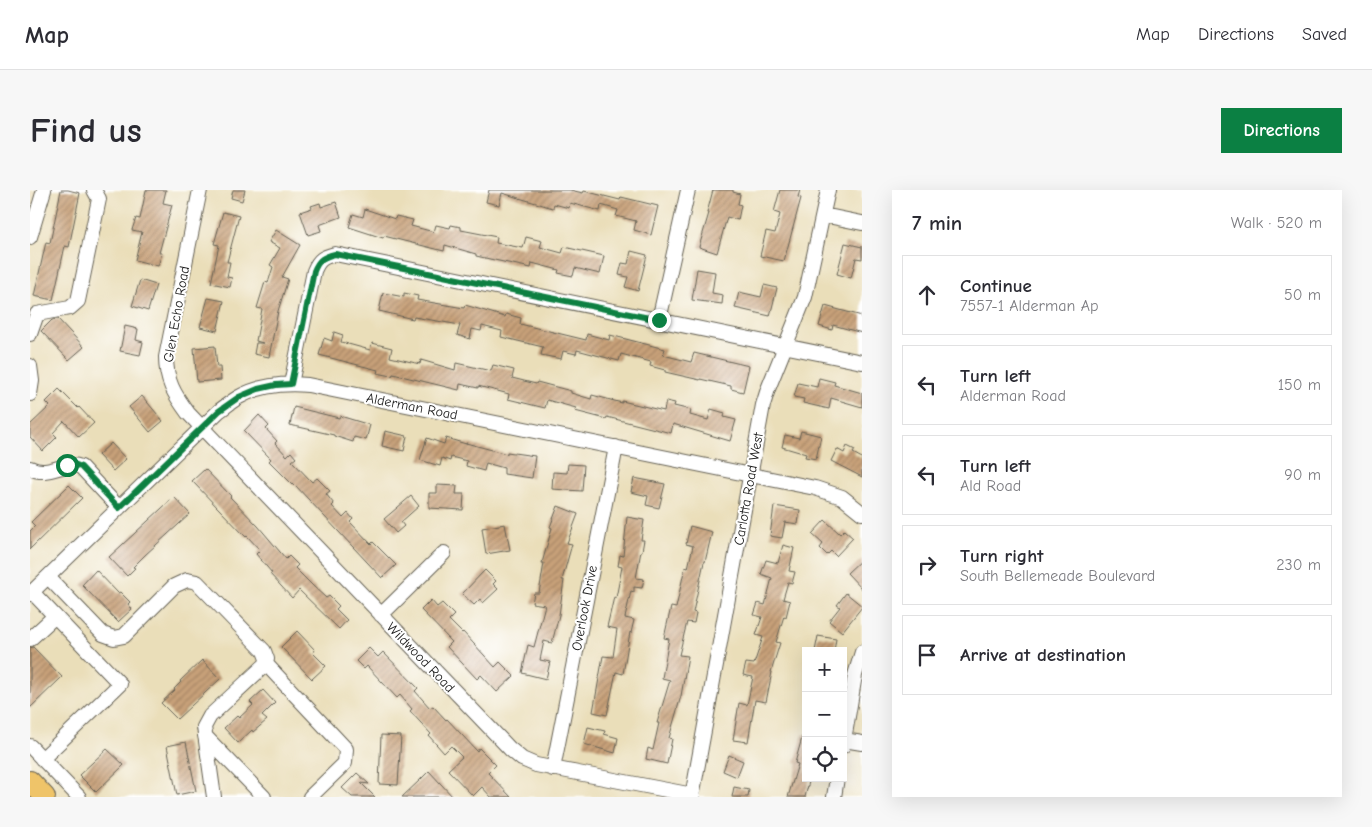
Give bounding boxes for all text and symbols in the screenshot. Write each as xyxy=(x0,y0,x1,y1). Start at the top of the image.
text: Map xyxy=(25,21,69,49)
text: Map xyxy=(1136,24,1170,45)
text: Directions xyxy=(1198,24,1274,45)
text: Saved xyxy=(1302,24,1347,45)
button: Directions xyxy=(1221,108,1342,153)
text: Find us xyxy=(30,110,142,151)
text: 7 min xyxy=(912,211,962,235)
text: Walk · 520 m xyxy=(1231,214,1322,232)
street label: Glen Echo Road xyxy=(160,265,193,364)
text: Continue xyxy=(960,275,1032,297)
icon: ahead xyxy=(913,281,941,309)
text: 50 m xyxy=(1284,286,1321,304)
text: 7557-1 Alderman Ap xyxy=(960,297,1098,315)
route end xyxy=(648,309,671,332)
text: Turn left xyxy=(960,365,1031,387)
icon: left xyxy=(913,371,941,399)
text: 150 m xyxy=(1278,376,1321,394)
text: Alderman Road xyxy=(960,387,1066,405)
street label: Alderman Road xyxy=(365,389,459,424)
street label: Carlotta Road West xyxy=(730,430,767,547)
route start xyxy=(56,454,79,477)
text: Turn left xyxy=(960,455,1031,477)
icon: left xyxy=(913,461,941,489)
text: 90 m xyxy=(1284,466,1321,484)
text: Ald Road xyxy=(960,477,1021,495)
text: Turn right xyxy=(960,545,1044,567)
icon: right xyxy=(913,551,941,579)
text: 230 m xyxy=(1276,556,1321,574)
street label: Overlook Drive xyxy=(568,564,601,652)
text: South Bellemeade Boulevard xyxy=(960,567,1155,585)
street label: Wildwood Road xyxy=(383,619,458,696)
icon: arrive xyxy=(913,641,941,669)
text: Arrive at destination xyxy=(960,644,1126,666)
map controls xyxy=(802,647,847,782)
button: + xyxy=(802,647,847,692)
button: − xyxy=(802,692,847,737)
button: locate xyxy=(802,737,847,782)

